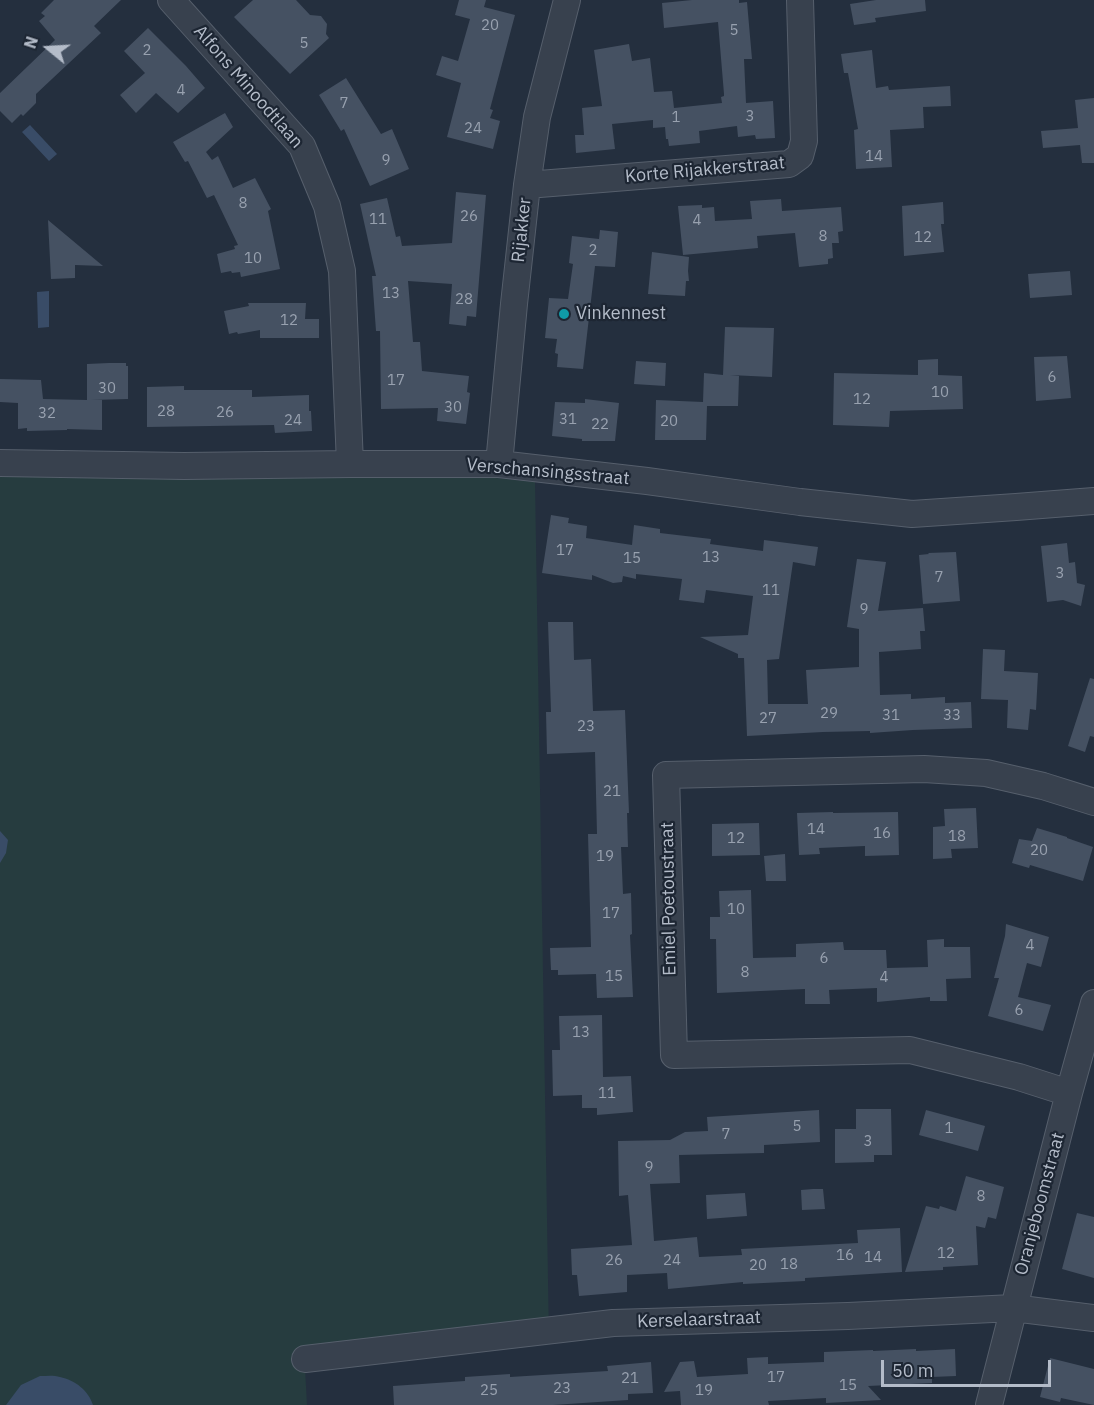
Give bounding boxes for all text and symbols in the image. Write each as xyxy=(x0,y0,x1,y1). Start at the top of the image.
house number: 20 xyxy=(481,17,499,35)
north arrow xyxy=(18,18,78,78)
street label: Alfons Minoodtlaan xyxy=(189,21,307,153)
house number: 5 xyxy=(730,22,738,40)
text: N xyxy=(20,34,42,51)
house number: 5 xyxy=(300,35,308,53)
house number: 2 xyxy=(143,42,151,60)
house number: 4 xyxy=(177,82,185,100)
house number: 7 xyxy=(340,95,348,113)
house number: 3 xyxy=(746,108,754,126)
house number: 1 xyxy=(672,109,680,127)
house number: 24 xyxy=(464,120,482,138)
house number: 14 xyxy=(865,148,883,166)
house number: 9 xyxy=(382,152,390,170)
street label: Korte Rijakkerstraat xyxy=(624,152,786,188)
house number: 8 xyxy=(239,195,247,213)
street label: Rijakker xyxy=(508,196,536,264)
house number: 26 xyxy=(460,208,478,226)
house number: 11 xyxy=(369,211,387,229)
house number: 4 xyxy=(693,212,701,230)
house number: 8 xyxy=(819,228,827,246)
house number: 12 xyxy=(914,229,932,247)
house number: 2 xyxy=(589,242,597,260)
house number: 10 xyxy=(244,250,262,268)
house number: 13 xyxy=(382,285,400,303)
house number: 28 xyxy=(455,291,473,309)
place label: Vinkennest xyxy=(576,303,666,325)
marker: Vinkennest xyxy=(557,307,571,321)
house number: 12 xyxy=(280,312,298,330)
house number: 6 xyxy=(1048,369,1056,387)
house number: 17 xyxy=(387,372,405,390)
house number: 30 xyxy=(98,380,116,398)
house number: 10 xyxy=(931,384,949,402)
house number: 12 xyxy=(853,391,871,409)
house number: 30 xyxy=(444,399,462,417)
house number: 28 xyxy=(157,403,175,421)
house number: 26 xyxy=(216,404,234,422)
house number: 32 xyxy=(38,405,56,423)
house number: 31 xyxy=(559,411,577,429)
house number: 24 xyxy=(284,412,302,430)
house number: 20 xyxy=(660,413,678,431)
house number: 22 xyxy=(591,416,609,434)
street label: Verschansingsstraat xyxy=(466,454,630,490)
house number: 17 xyxy=(556,542,574,560)
house number: 13 xyxy=(702,549,720,567)
house number: 15 xyxy=(623,550,641,568)
house number: 3 xyxy=(1056,565,1064,583)
house number: 7 xyxy=(935,569,943,587)
house number: 11 xyxy=(762,582,780,600)
house number: 9 xyxy=(860,601,868,619)
house number: 29 xyxy=(820,705,838,723)
house number: 31 xyxy=(882,707,900,725)
house number: 33 xyxy=(943,707,961,725)
house number: 27 xyxy=(759,710,777,728)
house number: 23 xyxy=(577,718,595,736)
house number: 21 xyxy=(603,783,621,801)
house number: 14 xyxy=(807,821,825,839)
street label: Emiel Poetoustraat xyxy=(657,822,681,976)
house number: 16 xyxy=(873,825,891,843)
house number: 18 xyxy=(948,828,966,846)
house number: 12 xyxy=(727,830,745,848)
house number: 20 xyxy=(1030,842,1048,860)
house number: 19 xyxy=(596,848,614,866)
house number: 10 xyxy=(727,901,745,919)
house number: 17 xyxy=(602,905,620,923)
house number: 4 xyxy=(1026,937,1034,955)
house number: 6 xyxy=(820,950,828,968)
house number: 8 xyxy=(741,964,749,982)
house number: 15 xyxy=(605,968,623,986)
house number: 4 xyxy=(880,969,888,987)
house number: 6 xyxy=(1015,1002,1023,1020)
house number: 13 xyxy=(572,1024,590,1042)
house number: 11 xyxy=(598,1085,616,1103)
house number: 5 xyxy=(793,1118,801,1136)
house number: 1 xyxy=(945,1120,953,1138)
house number: 7 xyxy=(722,1126,730,1144)
street label: Oranjeboomstraat xyxy=(1011,1130,1069,1278)
house number: 3 xyxy=(864,1133,872,1151)
house number: 9 xyxy=(645,1159,653,1177)
house number: 8 xyxy=(977,1188,985,1206)
house number: 12 xyxy=(937,1245,955,1263)
house number: 16 xyxy=(836,1247,854,1265)
house number: 14 xyxy=(864,1249,882,1267)
house number: 26 xyxy=(605,1252,623,1270)
house number: 24 xyxy=(663,1252,681,1270)
house number: 18 xyxy=(780,1256,798,1274)
house number: 20 xyxy=(749,1257,767,1275)
street label: Kerselaarstraat xyxy=(637,1307,761,1333)
scale bar xyxy=(884,1348,1054,1386)
text: 50 m xyxy=(892,1359,934,1382)
house number: 17 xyxy=(767,1369,785,1387)
house number: 21 xyxy=(621,1370,639,1388)
house number: 15 xyxy=(839,1377,857,1395)
house number: 23 xyxy=(553,1380,571,1398)
house number: 25 xyxy=(480,1382,498,1400)
house number: 19 xyxy=(695,1382,713,1400)

